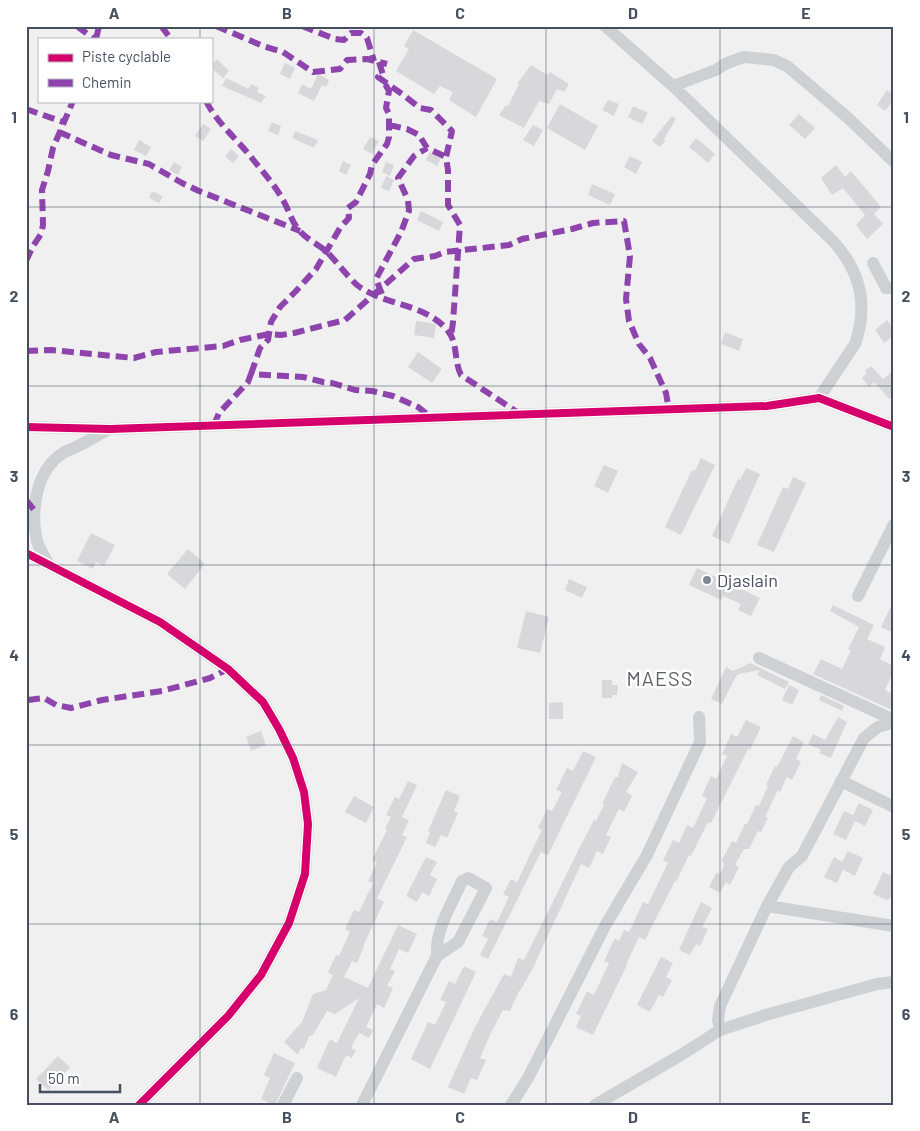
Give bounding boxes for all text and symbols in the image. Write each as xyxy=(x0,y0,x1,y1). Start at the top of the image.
text: A xyxy=(109,3,120,22)
text: B xyxy=(282,3,292,22)
text: C xyxy=(455,3,465,22)
text: D xyxy=(628,3,638,22)
text: E xyxy=(801,3,811,22)
legend xyxy=(38,38,212,102)
text: Piste cyclable xyxy=(82,47,171,65)
text: Chemin xyxy=(82,73,131,91)
text: 1 xyxy=(11,107,17,126)
text: 1 xyxy=(903,107,909,126)
text: 2 xyxy=(10,286,19,305)
text: 2 xyxy=(902,286,911,305)
text: 3 xyxy=(10,466,18,485)
text: 3 xyxy=(902,466,910,485)
place label: Djaslain xyxy=(717,569,778,591)
marker: Djaslain xyxy=(701,574,713,586)
text: 4 xyxy=(9,645,19,664)
text: 4 xyxy=(901,645,911,664)
district label: MAESS xyxy=(627,666,693,690)
text: 5 xyxy=(10,824,19,843)
text: 5 xyxy=(902,824,911,843)
text: 6 xyxy=(10,1004,19,1023)
text: 6 xyxy=(902,1004,911,1023)
scale bar xyxy=(40,1061,120,1093)
text: 50 m xyxy=(48,1069,80,1087)
text: A xyxy=(109,1107,120,1126)
text: B xyxy=(282,1107,292,1126)
text: C xyxy=(455,1107,465,1126)
text: D xyxy=(628,1107,638,1126)
text: E xyxy=(801,1107,811,1126)

